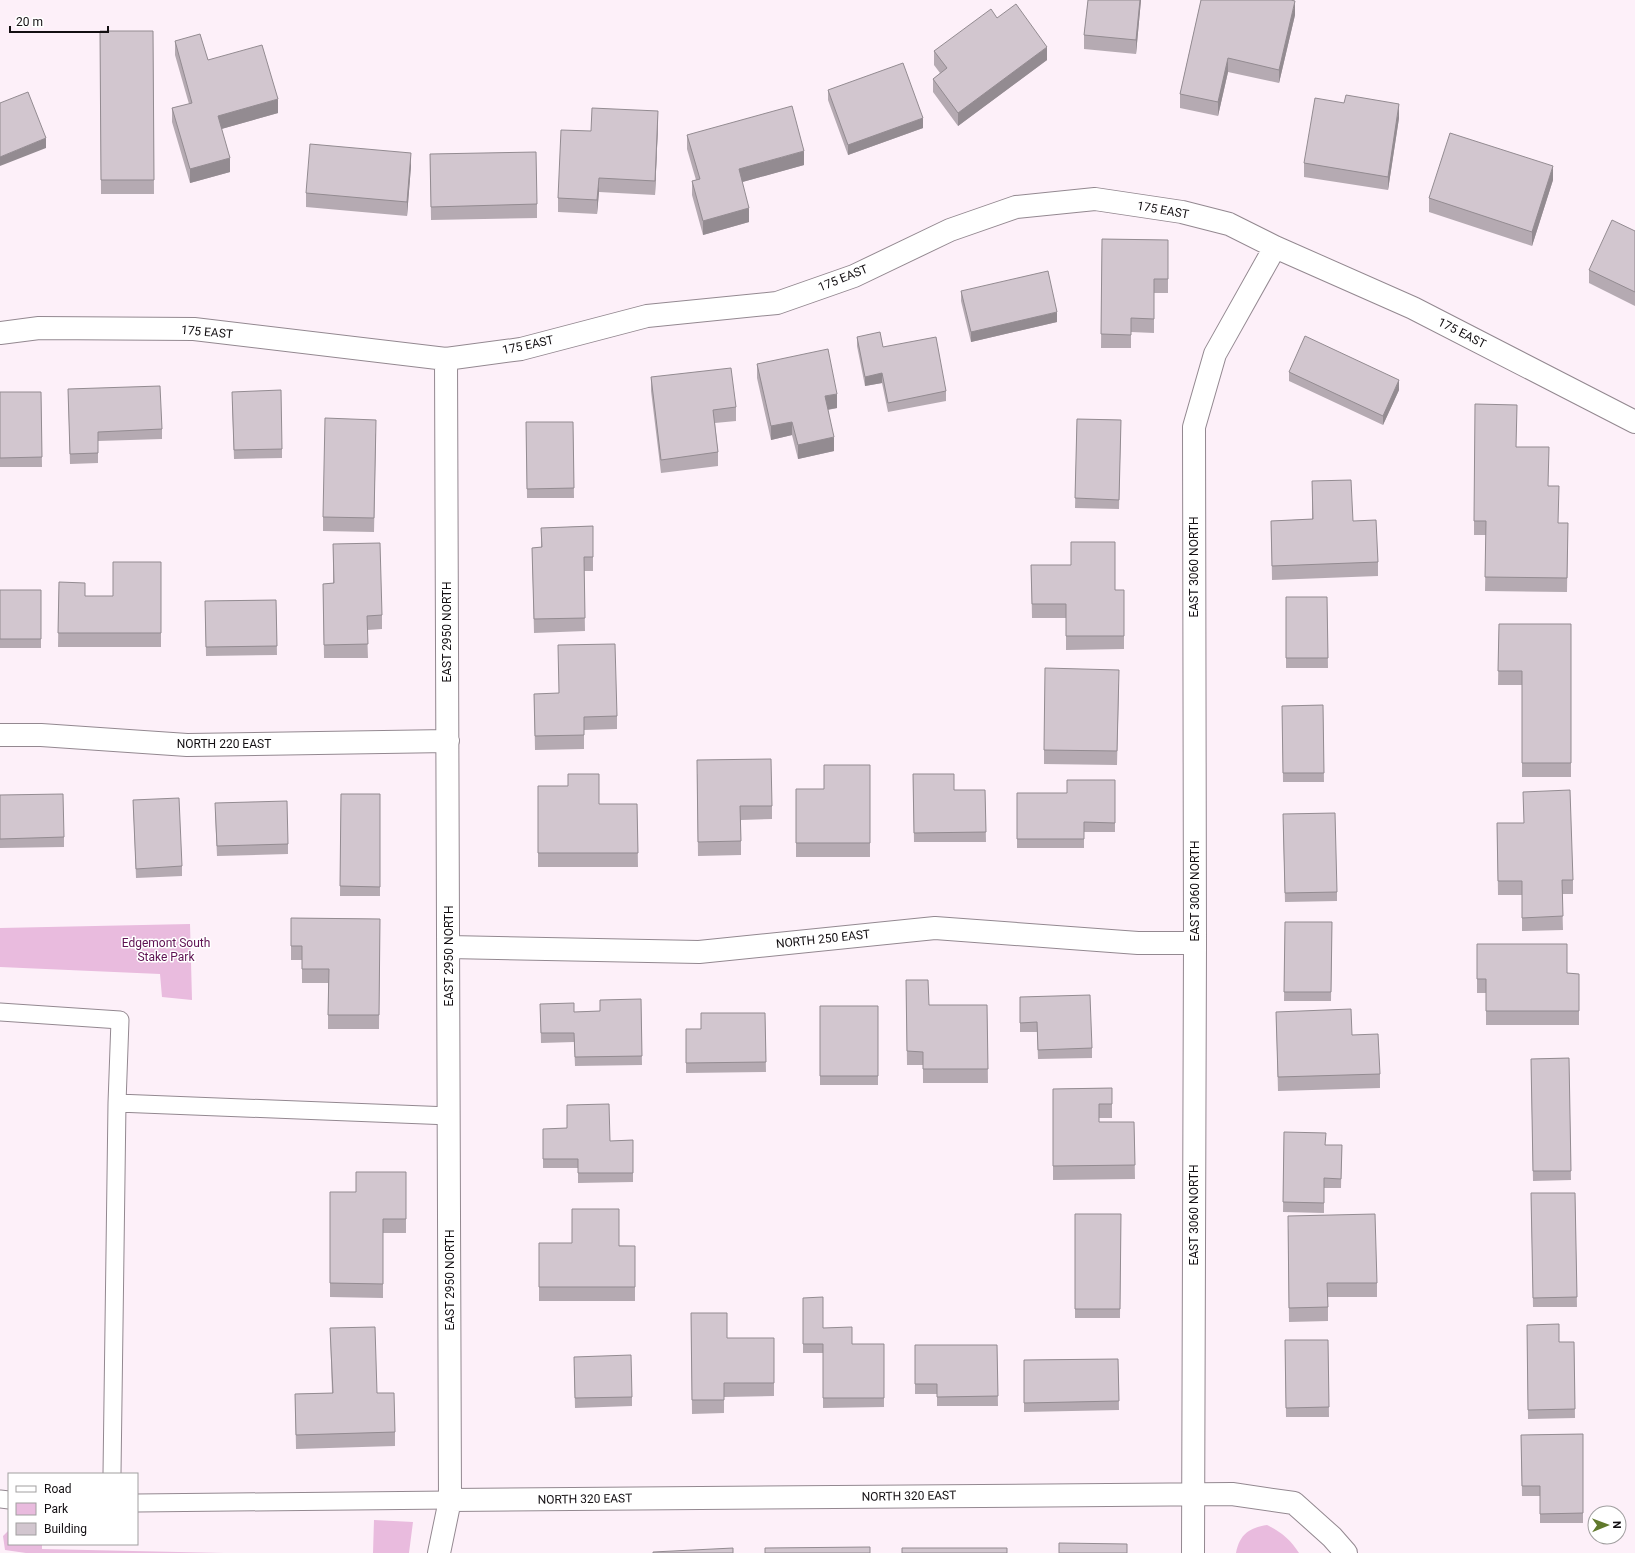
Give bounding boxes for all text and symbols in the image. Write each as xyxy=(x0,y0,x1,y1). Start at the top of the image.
scale bar xyxy=(10,8,108,34)
text: 20 m xyxy=(16,15,43,29)
street label: 175 EAST xyxy=(1136,199,1190,221)
street label: 175 EAST xyxy=(816,262,870,294)
street label: 175 EAST xyxy=(1436,315,1488,351)
street label: 175 EAST xyxy=(180,323,234,341)
street label: 175 EAST xyxy=(501,333,555,357)
street label: EAST 3060 NORTH xyxy=(1187,516,1201,618)
street label: EAST 2950 NORTH xyxy=(440,581,454,683)
street label: NORTH 220 EAST xyxy=(177,737,271,751)
street label: EAST 3060 NORTH xyxy=(1188,840,1202,942)
street label: EAST 2950 NORTH xyxy=(442,905,456,1007)
street label: NORTH 250 EAST xyxy=(775,927,871,951)
park label: Edgemont South Stake Park xyxy=(122,936,210,964)
street label: EAST 3060 NORTH xyxy=(1187,1164,1201,1266)
street label: EAST 2950 NORTH xyxy=(443,1229,457,1331)
legend xyxy=(8,1473,138,1545)
text: Road xyxy=(44,1482,72,1496)
street label: NORTH 320 EAST xyxy=(862,1488,956,1504)
street label: NORTH 320 EAST xyxy=(538,1491,632,1507)
text: Park xyxy=(44,1502,69,1516)
north arrow xyxy=(1587,1505,1627,1545)
text: N xyxy=(1610,1521,1623,1529)
text: Building xyxy=(44,1522,87,1536)

